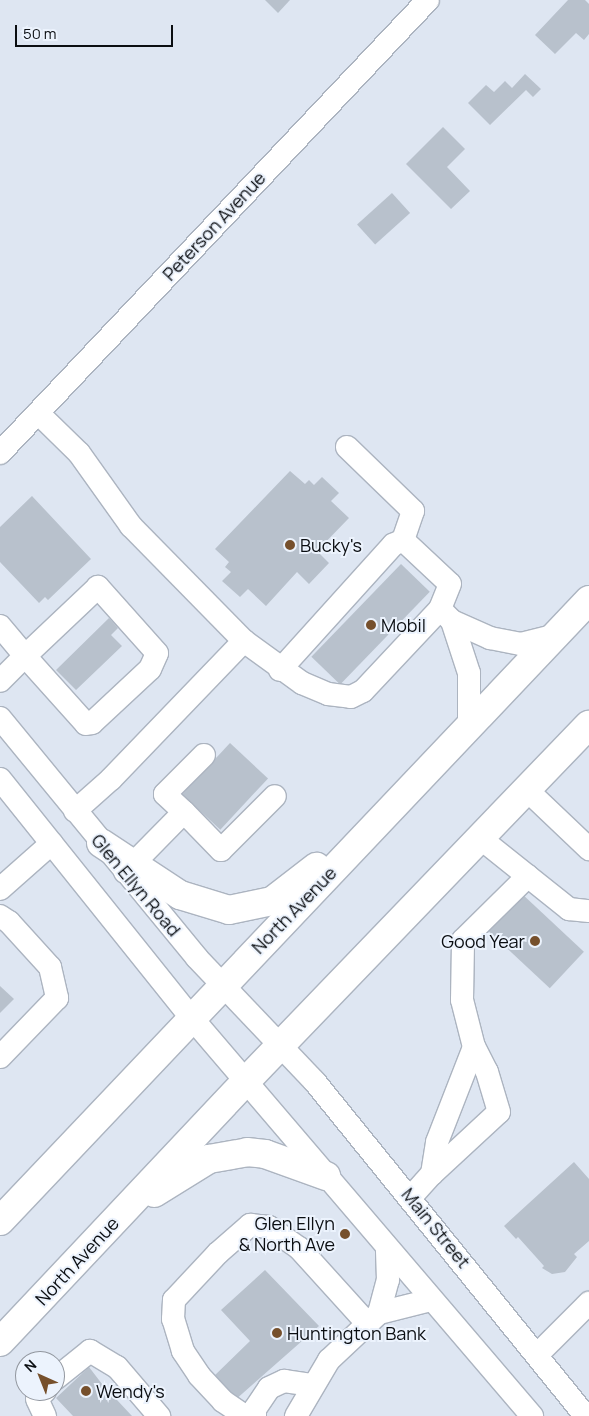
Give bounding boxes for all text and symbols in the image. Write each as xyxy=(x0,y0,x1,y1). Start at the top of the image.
scale bar xyxy=(18,15,175,47)
text: 50 m xyxy=(23,23,57,44)
street label: Peterson Avenue xyxy=(158,167,270,285)
place label: Bucky's xyxy=(300,534,362,556)
marker: Bucky's xyxy=(284,539,296,551)
place label: Mobil xyxy=(381,614,426,636)
marker: Mobil xyxy=(365,619,377,631)
street label: Glen Ellyn Road xyxy=(87,830,185,940)
street label: North Avenue xyxy=(247,862,341,958)
place label: Good Year xyxy=(441,930,525,952)
marker: Good Year xyxy=(529,935,541,947)
street label: Main Street xyxy=(397,1184,475,1272)
street label: North Avenue xyxy=(31,1212,123,1310)
place label: Glen Ellyn & North Ave xyxy=(239,1213,335,1256)
marker: Glen Ellyn & North Ave xyxy=(339,1228,351,1240)
place label: Huntington Bank xyxy=(287,1322,426,1344)
marker: Huntington Bank xyxy=(271,1327,283,1339)
north arrow xyxy=(15,1351,65,1401)
text: N xyxy=(20,1355,40,1376)
place label: Wendy's xyxy=(96,1380,165,1402)
marker: Wendy's xyxy=(80,1385,92,1397)

